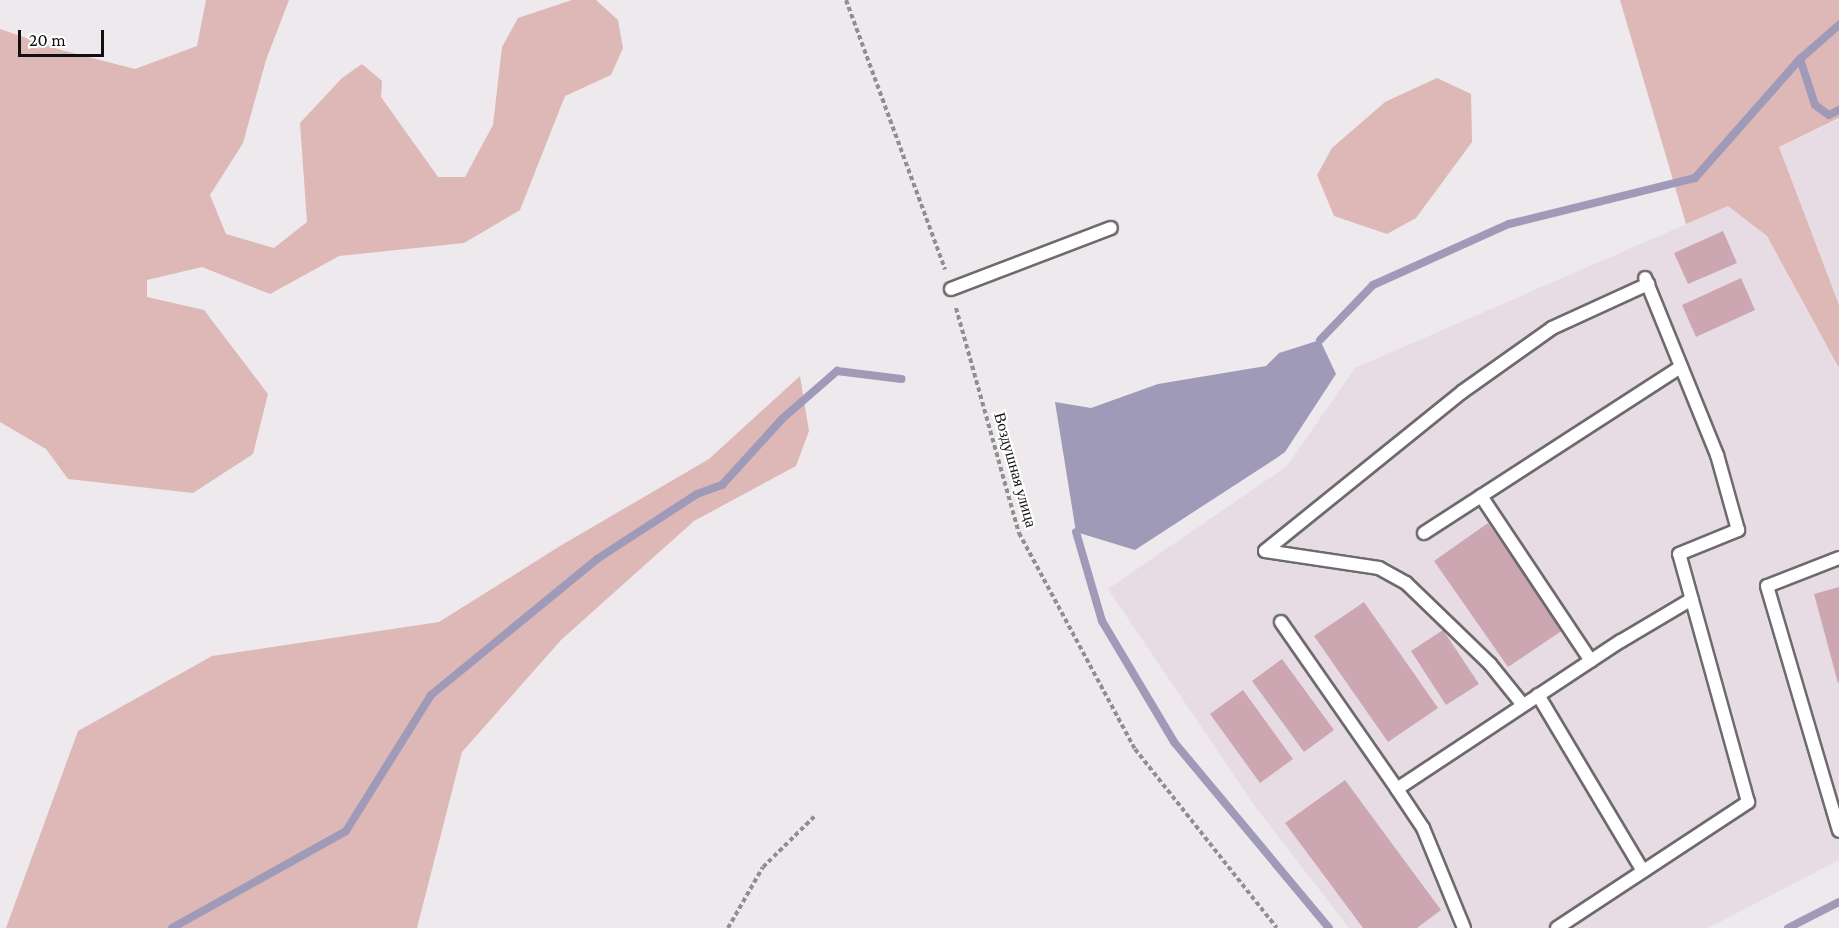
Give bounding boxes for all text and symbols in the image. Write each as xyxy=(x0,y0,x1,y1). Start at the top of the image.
scale bar xyxy=(21,18,106,56)
text: 20 m xyxy=(29,30,66,50)
street label: Воздушная улица xyxy=(989,410,1041,530)

